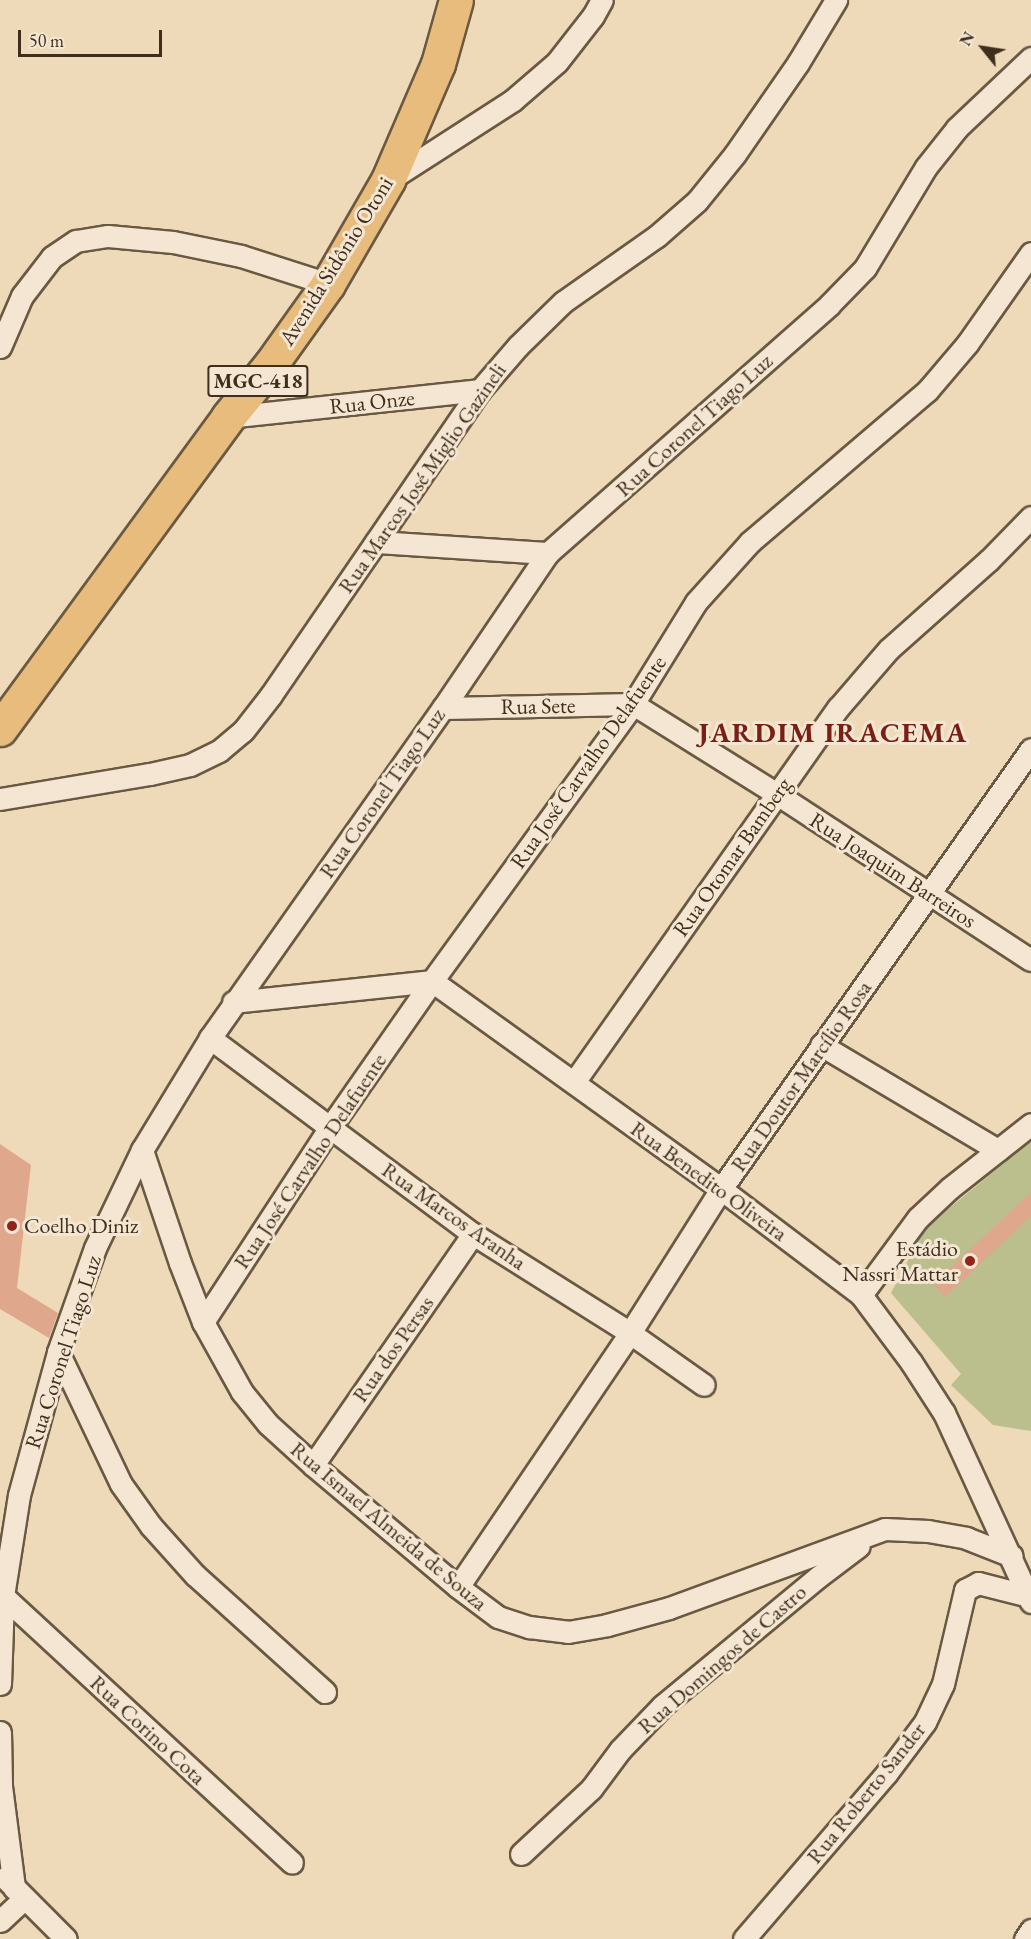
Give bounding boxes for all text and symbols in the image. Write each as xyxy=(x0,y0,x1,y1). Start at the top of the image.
scale bar xyxy=(21,18,165,56)
north arrow xyxy=(953,18,1013,78)
text: N xyxy=(955,28,979,50)
text: 50 m xyxy=(29,29,64,52)
street label: Avenida Sidônio Otoni xyxy=(273,172,399,350)
street label: Rua Coronel Tiago Luz xyxy=(610,348,778,502)
street label: Rua Marcos José Miglio Gazineli xyxy=(332,358,512,598)
road number: MGC-418 xyxy=(207,363,309,399)
street label: Rua Onze xyxy=(328,384,416,420)
street label: Rua José Carvalho Delafuente xyxy=(504,650,672,874)
street label: Rua Sete xyxy=(500,692,576,720)
street label: Rua Coronel Tiago Luz xyxy=(313,703,451,883)
district label: JARDIM IRACEMA xyxy=(698,715,968,749)
street label: Rua Otomar Bamberg xyxy=(667,772,797,942)
street label: Rua Joaquim Barreiros xyxy=(805,806,981,934)
street label: Rua Doutor Marcílio Rosa xyxy=(725,975,877,1177)
street label: Rua José Carvalho Delafuente xyxy=(228,1048,392,1274)
street label: Rua Benedito Oliveira xyxy=(625,1115,793,1247)
street label: Rua Marcos Aranha xyxy=(377,1156,531,1276)
place label: Coelho Diniz xyxy=(24,1213,138,1239)
marker: Coelho Diniz xyxy=(5,1219,19,1233)
place label: Estádio Nassri Mattar xyxy=(842,1235,958,1286)
street label: Rua Coronel Tiago Luz xyxy=(19,1252,107,1452)
marker: Estádio Nassri Mattar xyxy=(963,1254,977,1268)
street label: Rua dos Persas xyxy=(347,1291,439,1407)
street label: Rua Ismael Almeida de Souza xyxy=(285,1436,493,1616)
street label: Rua Domingos de Castro xyxy=(632,1579,812,1739)
street label: Rua Corino Cota xyxy=(85,1670,211,1790)
street label: Rua Roberto Sander xyxy=(801,1717,931,1869)

